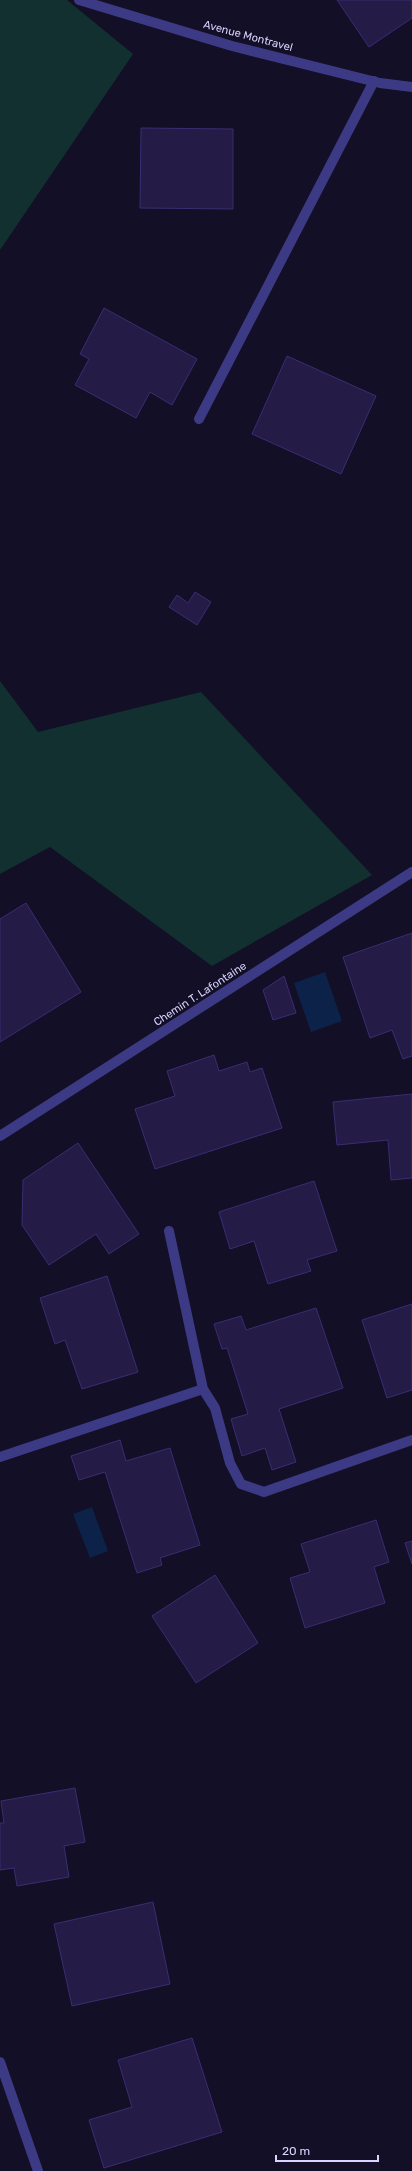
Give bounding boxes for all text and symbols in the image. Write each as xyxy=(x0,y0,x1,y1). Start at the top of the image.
street label: Avenue Montravel xyxy=(202,18,294,54)
street label: Chemin T. Lafontaine xyxy=(151,959,249,1029)
scale bar xyxy=(276,2137,378,2163)
text: 20 m xyxy=(282,2144,310,2158)

